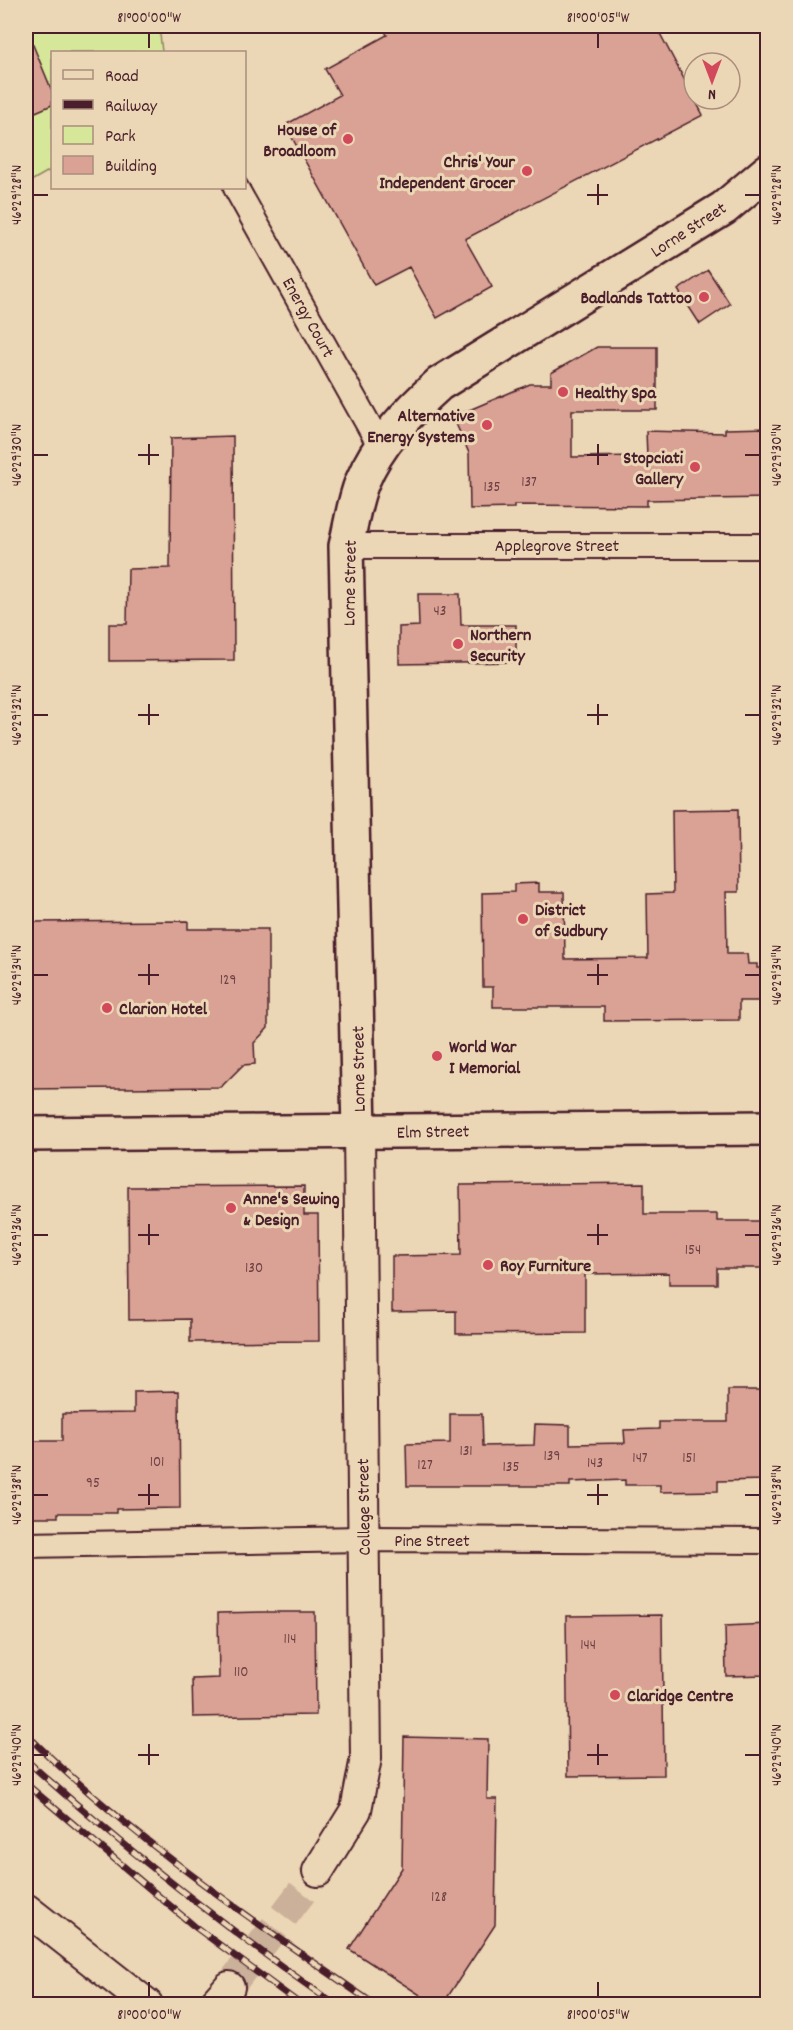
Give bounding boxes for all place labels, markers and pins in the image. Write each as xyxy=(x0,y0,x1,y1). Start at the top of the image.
place label: House of Broadloom xyxy=(263,119,338,165)
marker: House of Broadloom xyxy=(341,132,355,146)
place label: Chris' Your Independent Grocer xyxy=(379,151,515,197)
marker: Chris' Your Independent Grocer xyxy=(520,164,534,178)
place label: Badlands Tattoo xyxy=(580,287,692,312)
marker: Badlands Tattoo xyxy=(697,290,711,304)
place label: Healthy Spa xyxy=(575,382,656,407)
marker: Healthy Spa xyxy=(556,385,570,399)
place label: Alternative Energy Systems xyxy=(367,405,475,451)
marker: Alternative Energy Systems xyxy=(480,418,494,432)
place label: Stopciati Gallery xyxy=(623,447,684,493)
marker: Stopciati Gallery xyxy=(688,460,702,474)
place label: Northern Security xyxy=(470,624,531,670)
marker: Northern Security xyxy=(451,637,465,651)
place label: District of Sudbury xyxy=(535,899,608,945)
marker: District of Sudbury xyxy=(516,912,530,926)
place label: Clarion Hotel xyxy=(119,998,208,1023)
marker: Clarion Hotel xyxy=(100,1001,114,1015)
place label: World War I Memorial xyxy=(449,1036,521,1082)
marker: World War I Memorial xyxy=(430,1049,444,1063)
place label: Anne's Sewing & Design xyxy=(243,1188,340,1234)
marker: Anne's Sewing & Design xyxy=(224,1201,238,1215)
place label: Roy Furniture xyxy=(500,1255,591,1280)
marker: Roy Furniture xyxy=(481,1258,495,1272)
place label: Claridge Centre xyxy=(627,1685,733,1710)
marker: Claridge Centre xyxy=(608,1688,622,1702)

